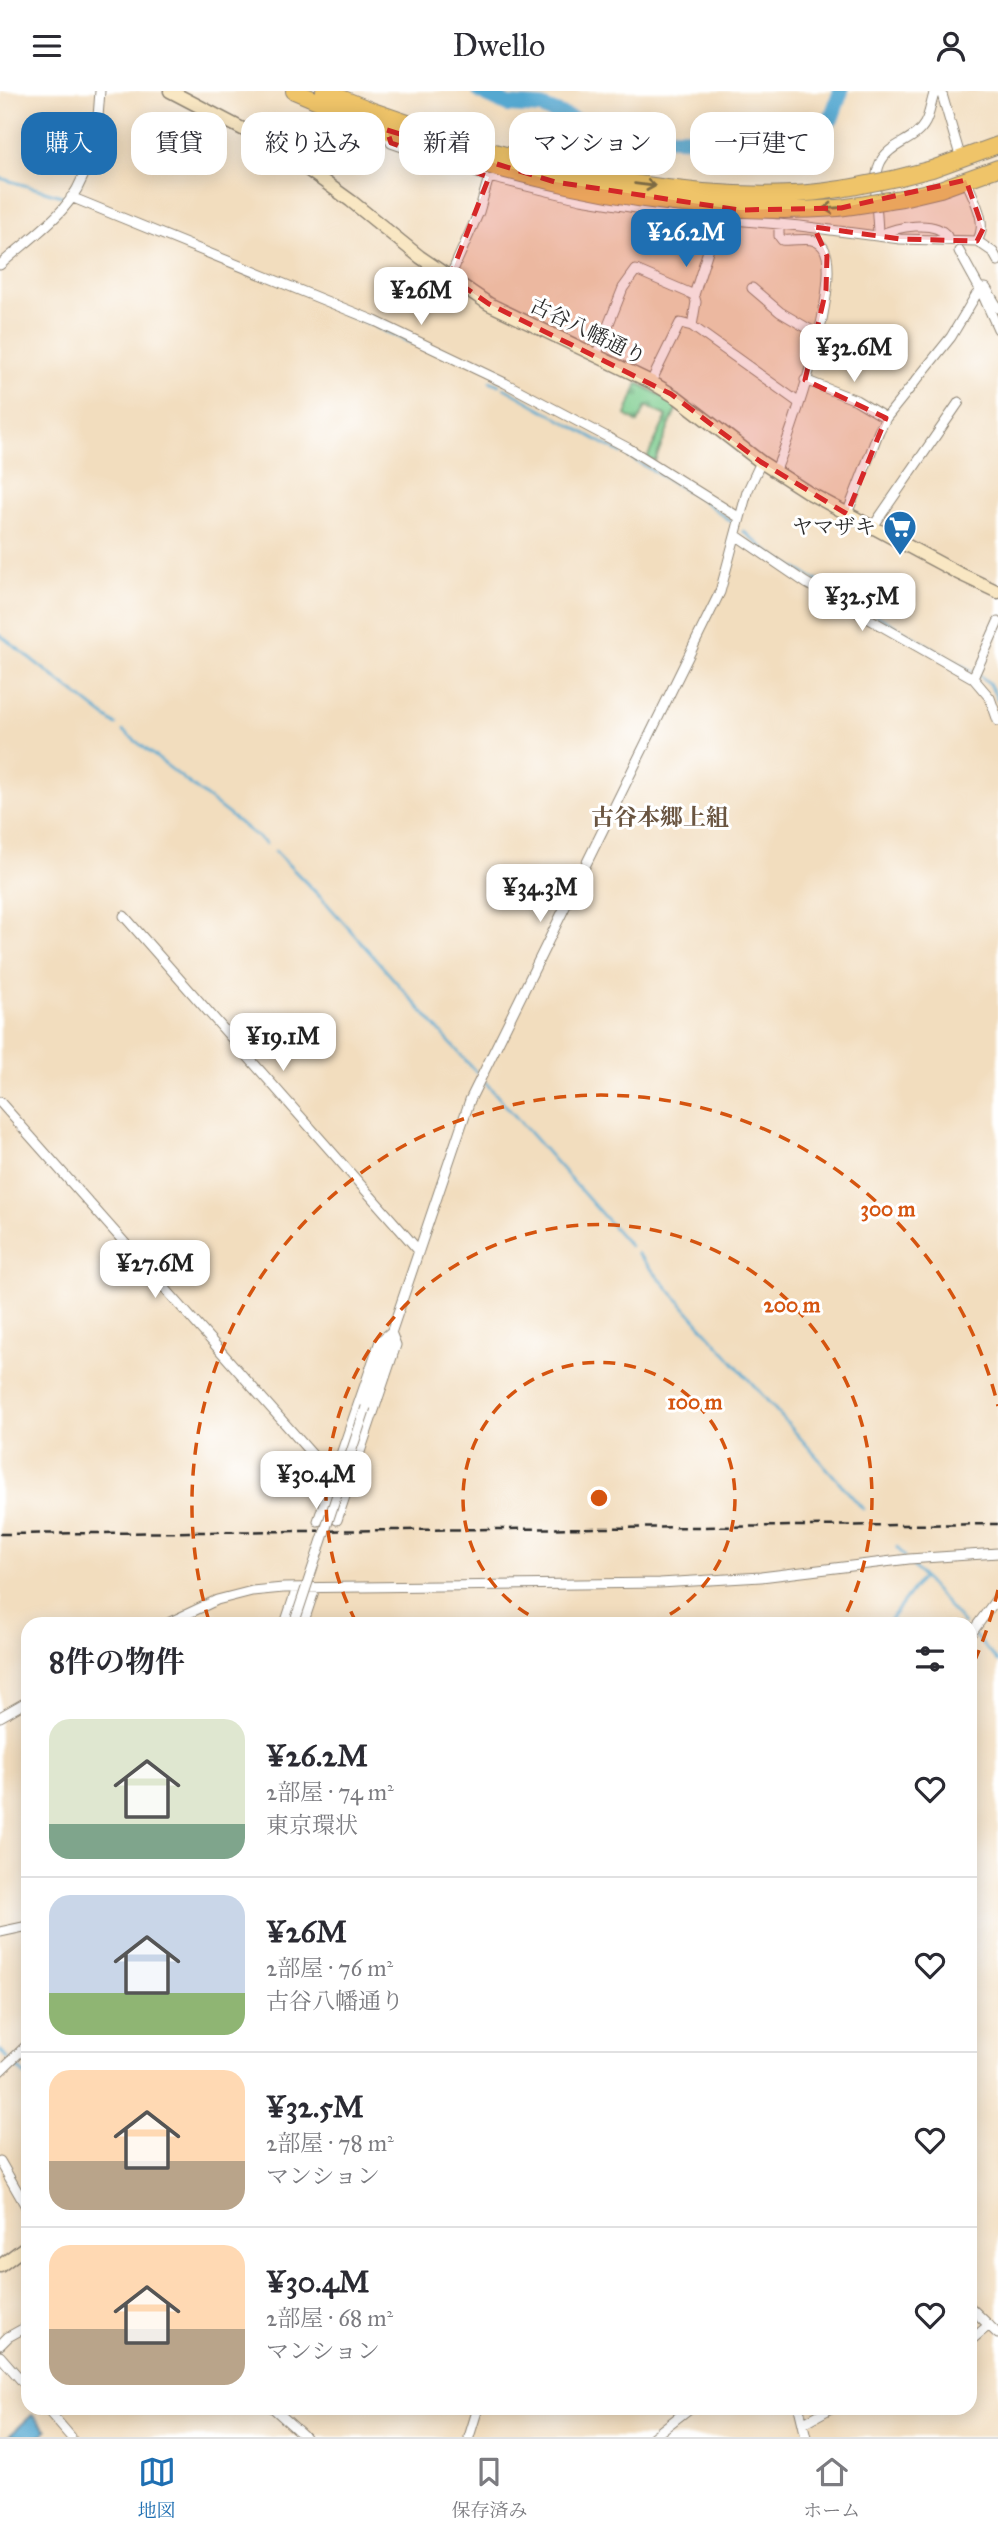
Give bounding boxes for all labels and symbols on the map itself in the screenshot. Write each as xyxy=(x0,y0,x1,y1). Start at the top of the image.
one-way arrow xyxy=(633,178,656,191)
one-way arrow xyxy=(823,202,846,215)
pin: ¥26.2M xyxy=(629,209,743,269)
pin: ¥26M xyxy=(380,267,462,327)
street label: 古谷八幡通り xyxy=(526,292,650,370)
pin: ¥32.6M xyxy=(797,324,911,384)
supermarket icon: ヤマザキ xyxy=(881,508,919,557)
place label: ヤマザキ xyxy=(792,514,876,540)
pin: ¥32.5M xyxy=(805,573,919,633)
district label: 古谷本郷上組 xyxy=(591,803,729,831)
pin: ¥34.3M xyxy=(483,865,597,924)
pin: ¥19.1M xyxy=(226,1013,340,1073)
text: 300 m xyxy=(860,1196,916,1222)
pin: ¥27.6M xyxy=(98,1241,212,1300)
text: 200 m xyxy=(764,1292,821,1318)
text: 100 m xyxy=(668,1389,723,1415)
pin: ¥30.4M xyxy=(259,1451,373,1511)
centre of rings xyxy=(587,1486,611,1510)

